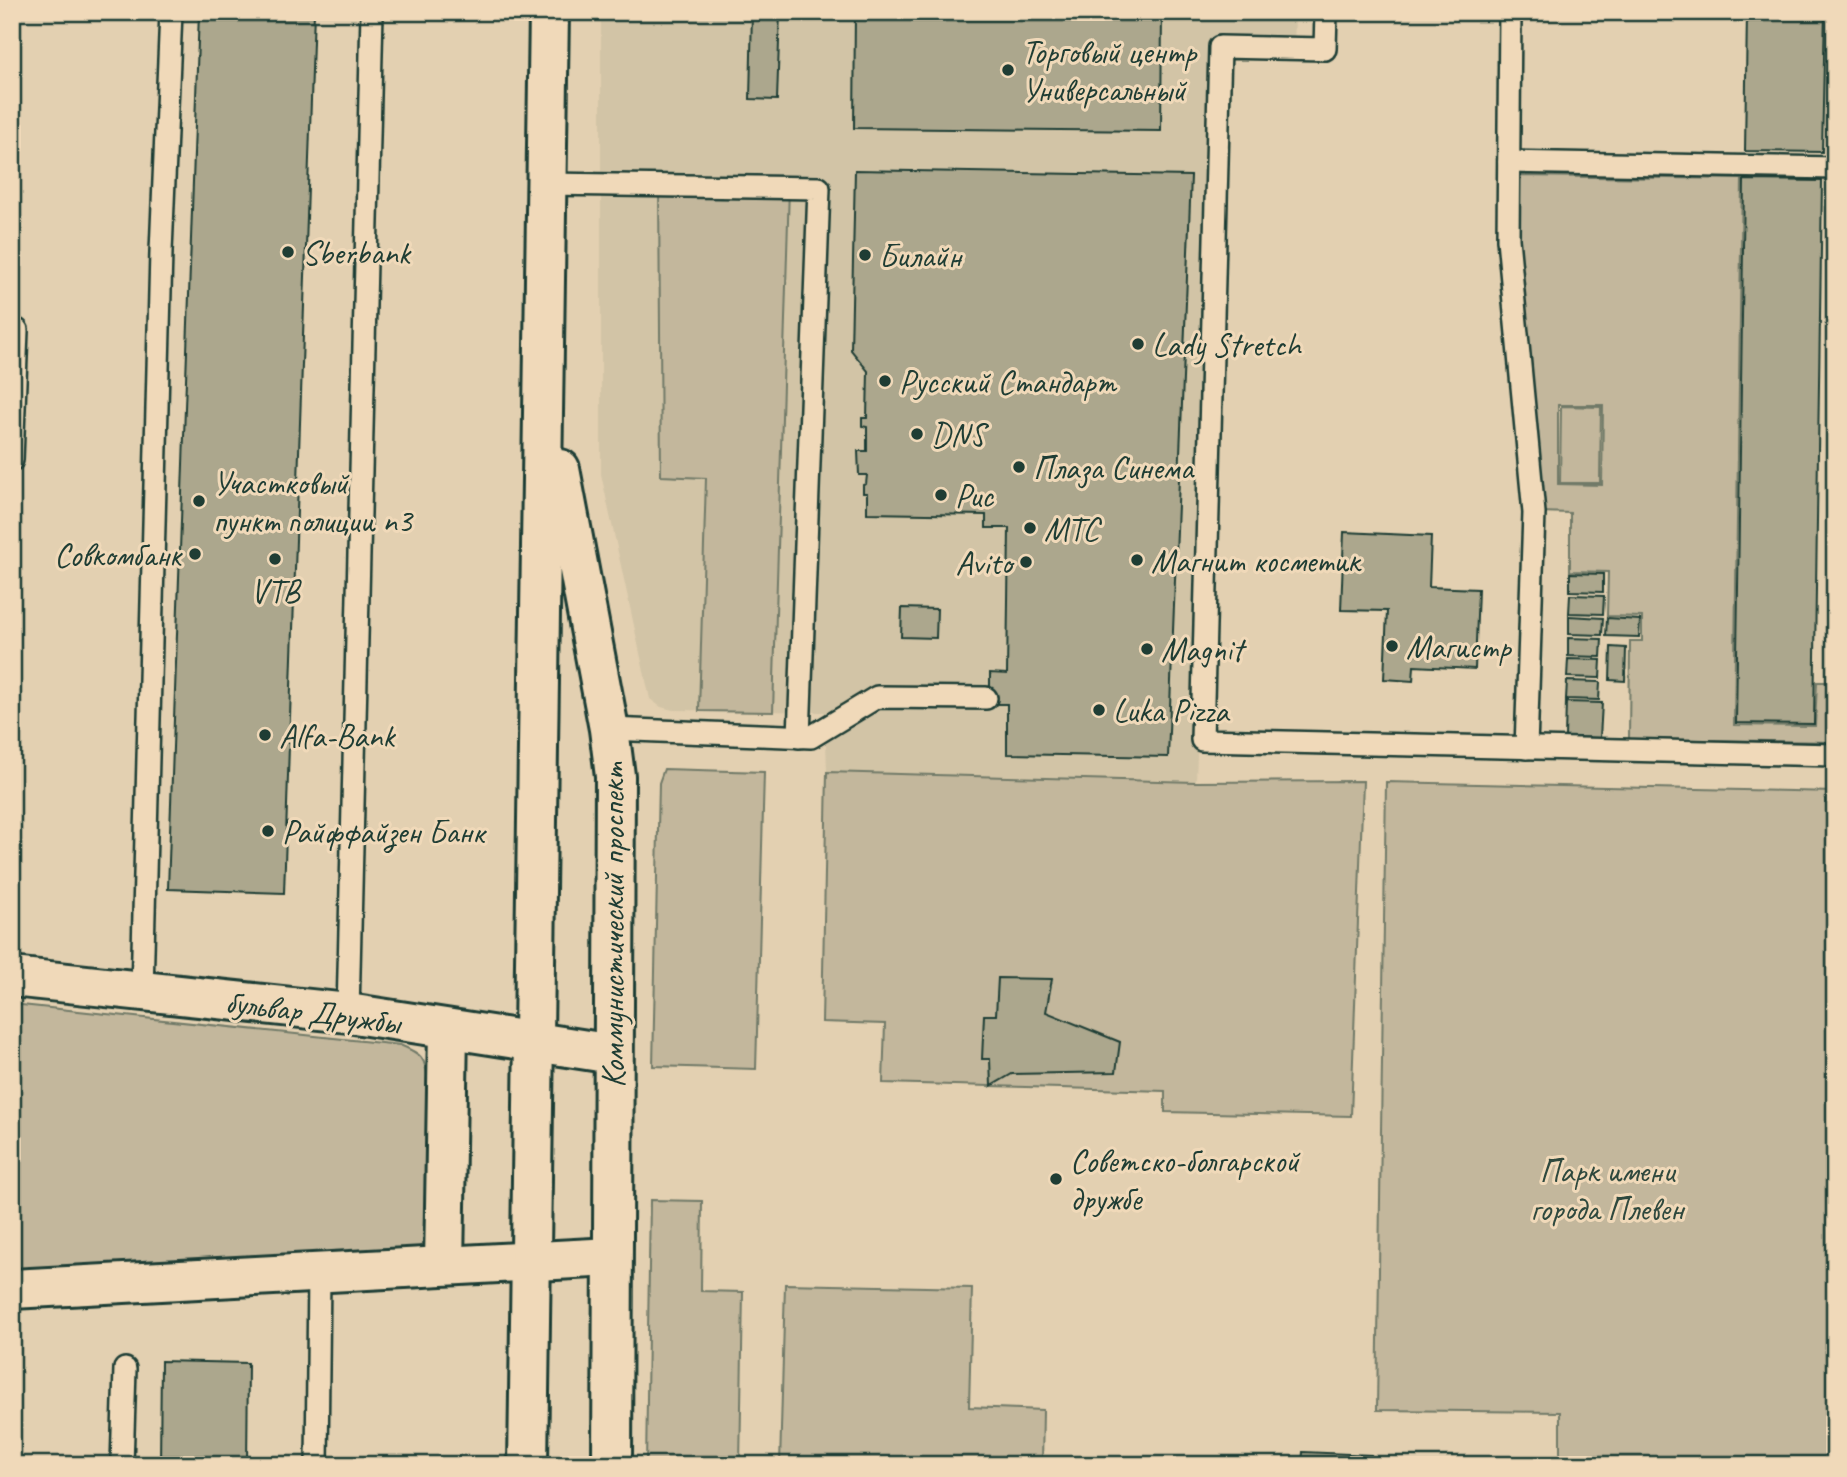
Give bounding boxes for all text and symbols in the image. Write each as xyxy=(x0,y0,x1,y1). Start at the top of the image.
place label: Торговый центр Универсальный xyxy=(1022,31,1198,111)
marker: Торговый центр Универсальный xyxy=(1000,62,1016,78)
place label: Sberbank xyxy=(302,232,412,274)
place label: Билайн xyxy=(879,235,964,277)
marker: Sberbank xyxy=(280,244,296,260)
marker: Билайн xyxy=(857,247,873,263)
place label: Lady Stretch xyxy=(1152,324,1302,366)
marker: Lady Stretch xyxy=(1130,336,1146,352)
place label: Русский Стандарт xyxy=(899,361,1117,403)
marker: Русский Стандарт xyxy=(877,373,893,389)
place label: DNS xyxy=(931,414,990,456)
marker: DNS xyxy=(909,426,925,442)
place label: Плаза Синема xyxy=(1033,447,1195,489)
marker: Плаза Синема xyxy=(1011,459,1027,475)
place label: Участковый пункт полиции n3 xyxy=(213,462,414,542)
place label: Рис xyxy=(955,475,995,517)
marker: Рис xyxy=(933,487,949,503)
marker: Участковый пункт полиции n3 xyxy=(191,493,207,509)
place label: МТС xyxy=(1044,508,1103,550)
marker: МТС xyxy=(1022,520,1038,536)
place label: Совкомбанк xyxy=(54,534,183,576)
place label: Магнит косметик xyxy=(1151,540,1363,582)
place label: Avito xyxy=(956,542,1015,584)
marker: Совкомбанк xyxy=(187,546,203,562)
marker: VTB xyxy=(267,551,283,567)
marker: Магнит косметик xyxy=(1129,552,1145,568)
marker: Avito xyxy=(1018,554,1034,570)
place label: VTB xyxy=(251,570,303,612)
place label: Магистр xyxy=(1406,626,1512,668)
place label: Magnit xyxy=(1161,629,1247,671)
marker: Магистр xyxy=(1384,638,1400,654)
marker: Magnit xyxy=(1139,641,1155,657)
place label: Luka Pizza xyxy=(1113,690,1231,732)
marker: Luka Pizza xyxy=(1091,702,1107,718)
place label: Alfa-Bank xyxy=(279,715,396,757)
marker: Alfa-Bank xyxy=(257,727,273,743)
street label: Коммунистический проспект xyxy=(592,761,634,1088)
place label: Райффайзен Банк xyxy=(282,811,487,853)
marker: Райффайзен Банк xyxy=(260,823,276,839)
street label: бульвар Дружбы xyxy=(223,980,405,1044)
place label: Советско-болгарской дружбе xyxy=(1070,1140,1301,1220)
park label: Парк имени города Плевен xyxy=(1531,1150,1686,1230)
marker: Советско-болгарской дружбе xyxy=(1048,1171,1064,1187)

